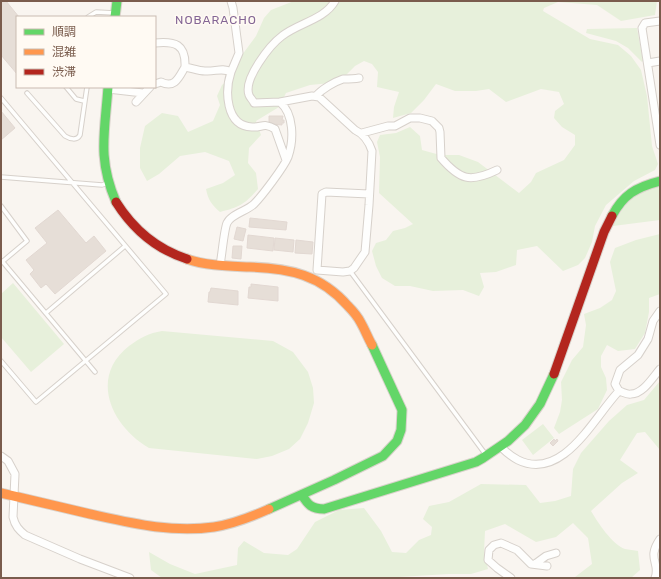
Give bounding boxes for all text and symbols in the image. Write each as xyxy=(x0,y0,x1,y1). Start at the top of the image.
district label: NOBARACHO xyxy=(175,13,257,27)
legend xyxy=(16,16,156,88)
text: 順調 xyxy=(52,25,76,39)
text: 混雑 xyxy=(52,45,76,59)
text: 渋滞 xyxy=(52,65,76,79)

